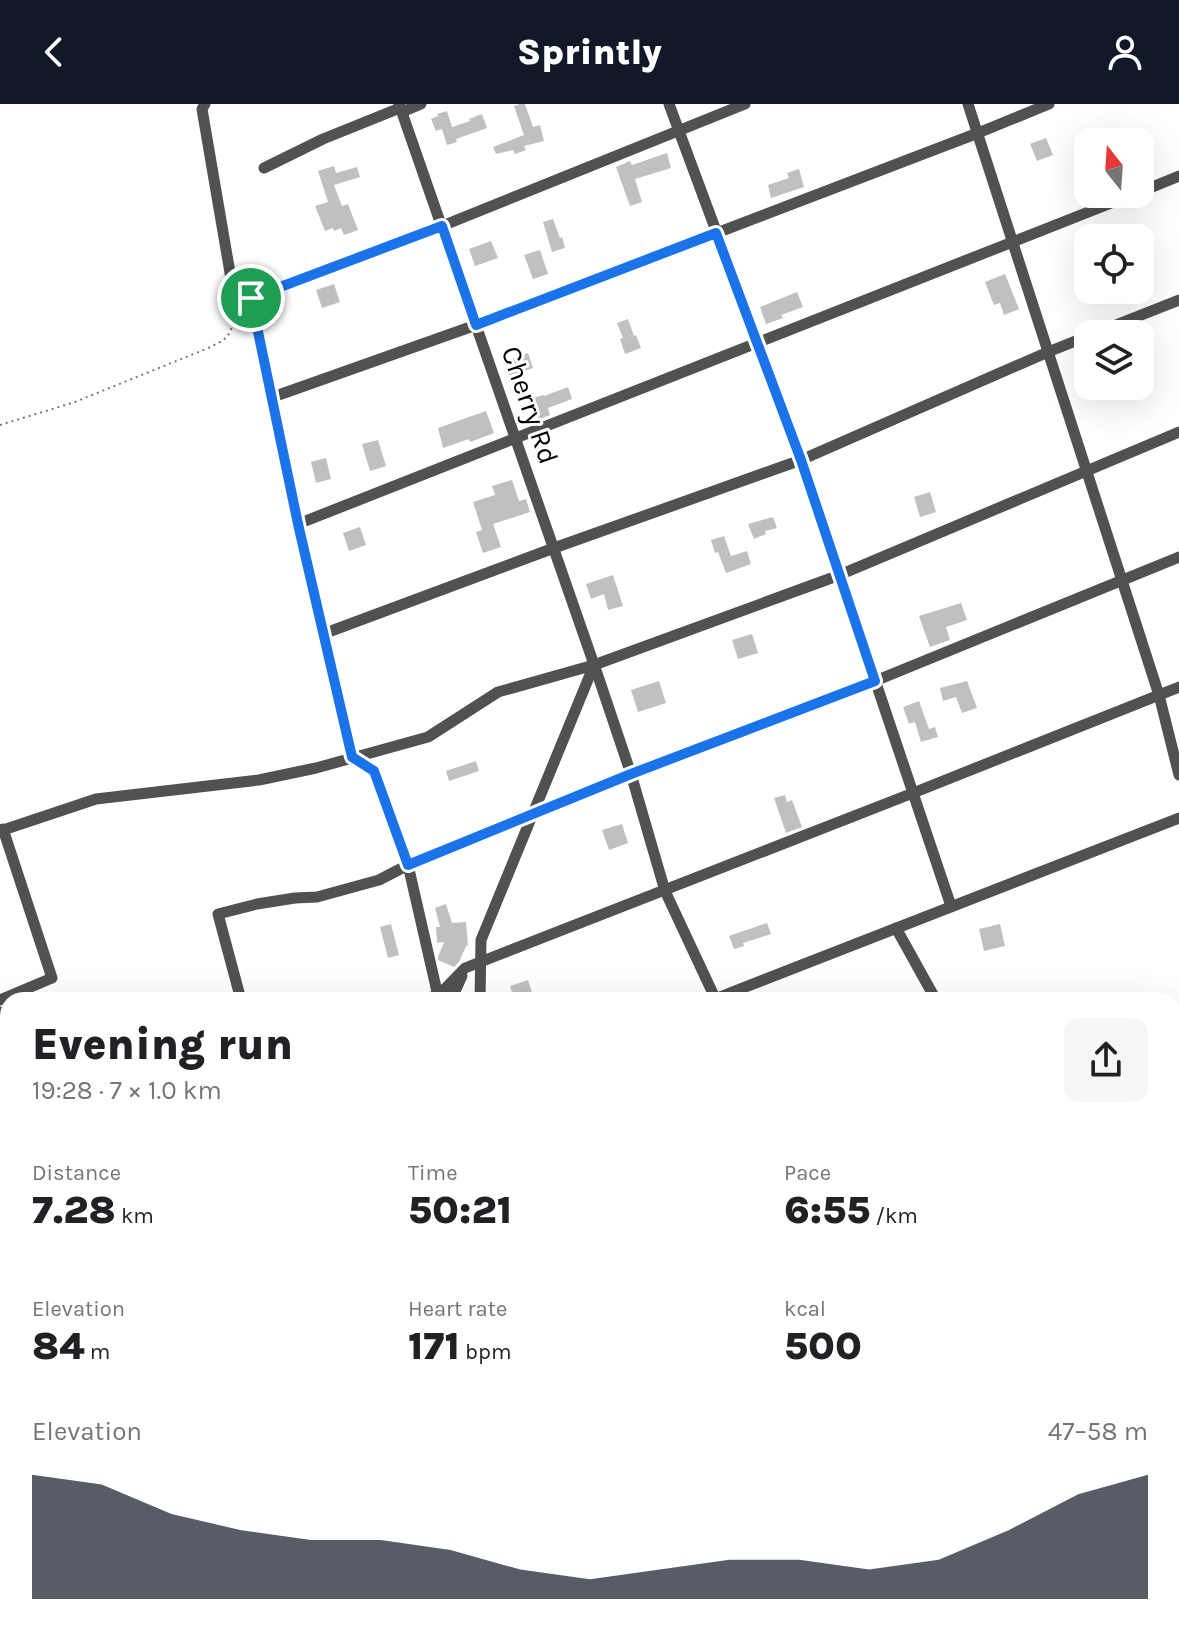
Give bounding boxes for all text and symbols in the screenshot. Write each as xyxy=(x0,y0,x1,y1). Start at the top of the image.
icon: back xyxy=(32,30,76,74)
icon: person xyxy=(1103,30,1147,74)
text: Sprintly xyxy=(517,31,662,73)
north arrow xyxy=(1074,128,1154,208)
map controls xyxy=(1074,128,1154,400)
button: locate xyxy=(1074,224,1154,304)
pin xyxy=(217,264,285,332)
icon: arrive xyxy=(229,276,273,320)
button: layers xyxy=(1074,320,1154,400)
street label: Cherry Rd xyxy=(495,342,565,468)
button: share xyxy=(1064,1018,1148,1102)
text: Evening run xyxy=(32,1019,293,1070)
text: 19:28 · 7 × 1.0 km xyxy=(32,1075,222,1106)
text: Distance xyxy=(32,1160,121,1186)
text: Time xyxy=(408,1160,457,1186)
text: Pace xyxy=(784,1160,831,1186)
text: 7.28 xyxy=(32,1186,116,1233)
text: 50:21 xyxy=(408,1186,512,1233)
text: 6:55 xyxy=(784,1186,870,1233)
text: km xyxy=(116,1203,154,1229)
text: /km xyxy=(870,1203,918,1229)
text: Elevation xyxy=(32,1296,125,1322)
text: Heart rate xyxy=(408,1296,507,1322)
text: kcal xyxy=(784,1296,826,1322)
text: 84 xyxy=(32,1322,85,1369)
text: 171 xyxy=(408,1322,460,1369)
text: 500 xyxy=(784,1322,862,1369)
text: m xyxy=(85,1339,110,1365)
text: bpm xyxy=(460,1339,512,1365)
text: Elevation xyxy=(32,1416,142,1447)
text: 47–58 m xyxy=(1048,1416,1148,1447)

